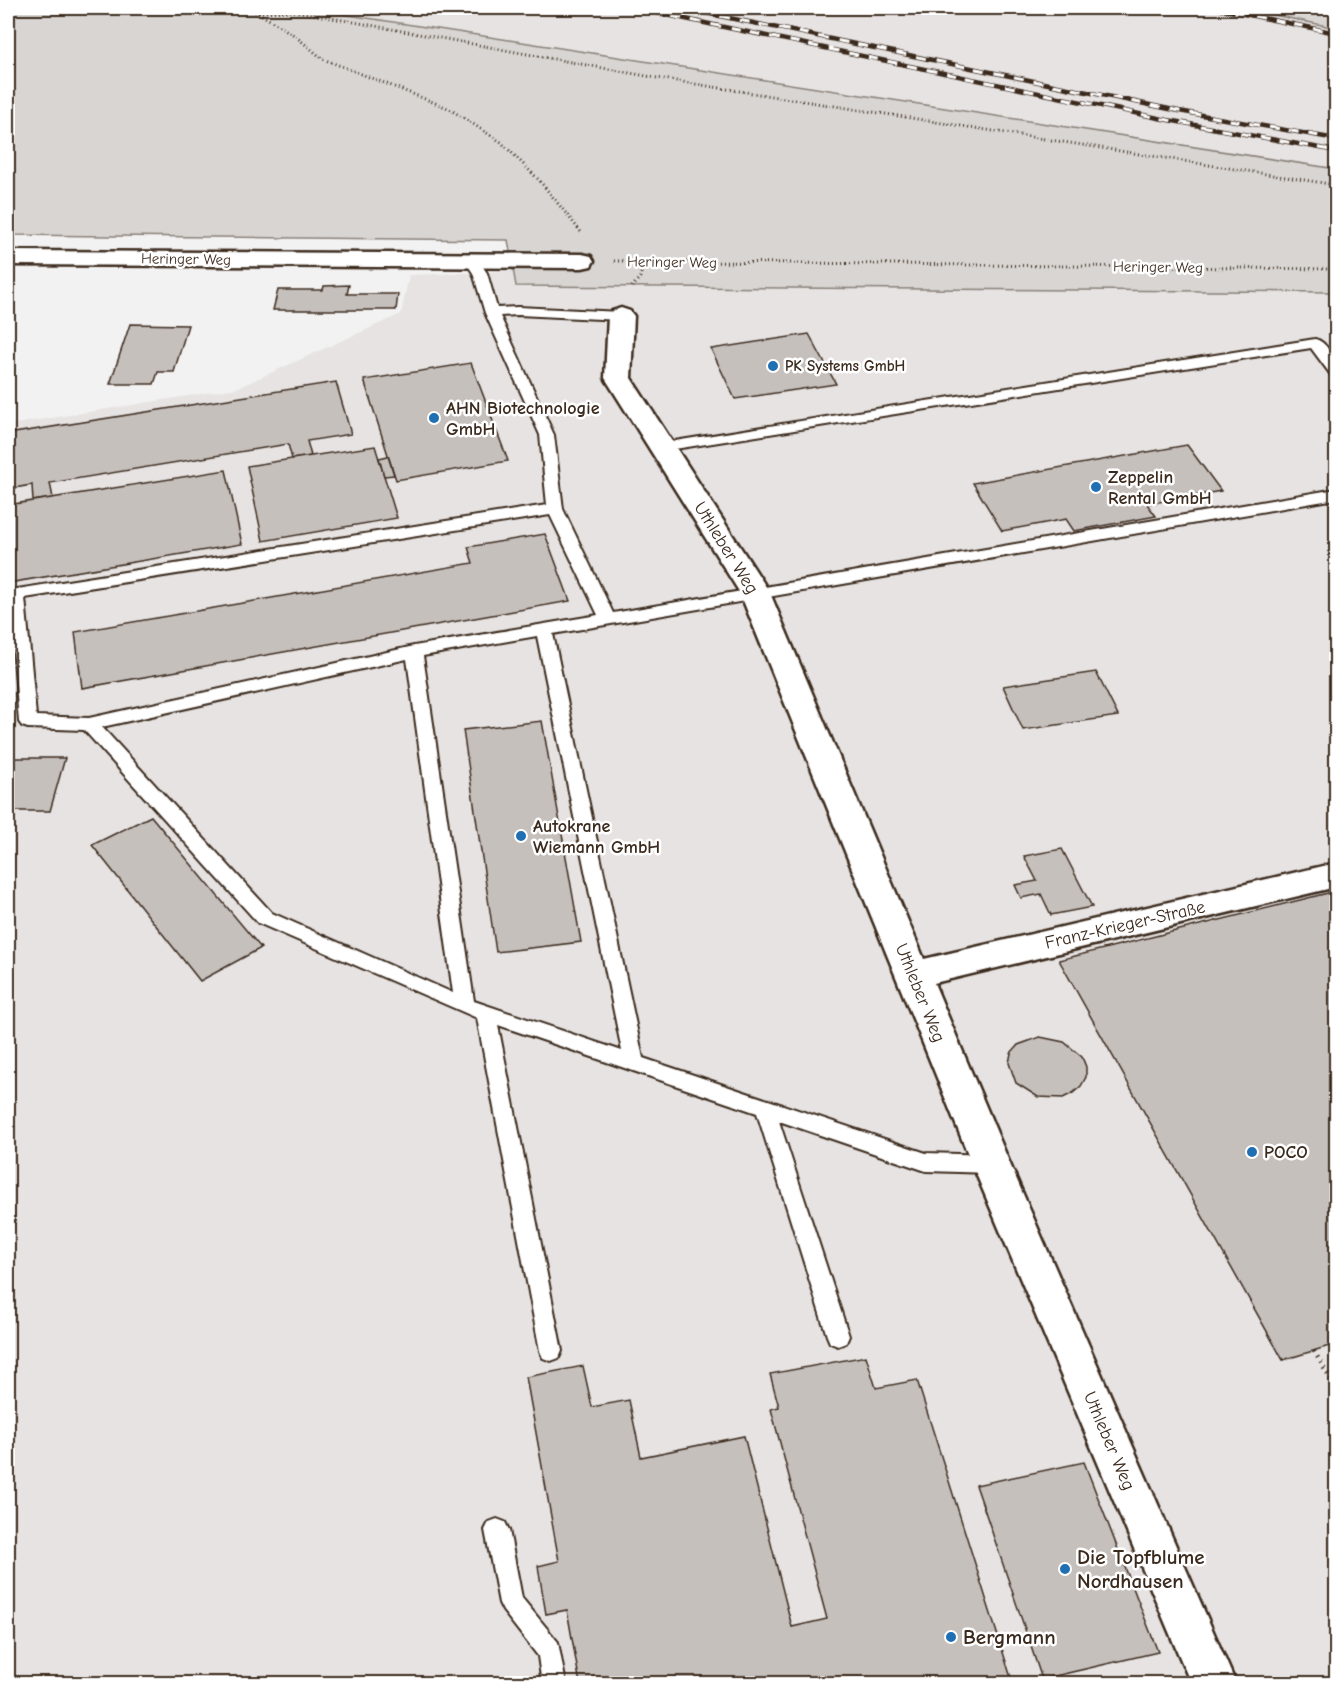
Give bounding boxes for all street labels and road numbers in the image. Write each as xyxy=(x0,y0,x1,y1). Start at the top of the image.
street label: Heringer Weg xyxy=(141,249,231,269)
street label: Heringer Weg xyxy=(627,252,717,272)
street label: Heringer Weg xyxy=(1113,257,1203,277)
street label: Uthleber Weg xyxy=(689,498,763,598)
street label: Franz-Krieger-Straße xyxy=(1043,896,1207,954)
street label: Uthleber Weg xyxy=(891,940,949,1046)
street label: Uthleber Weg xyxy=(1079,1389,1139,1493)

